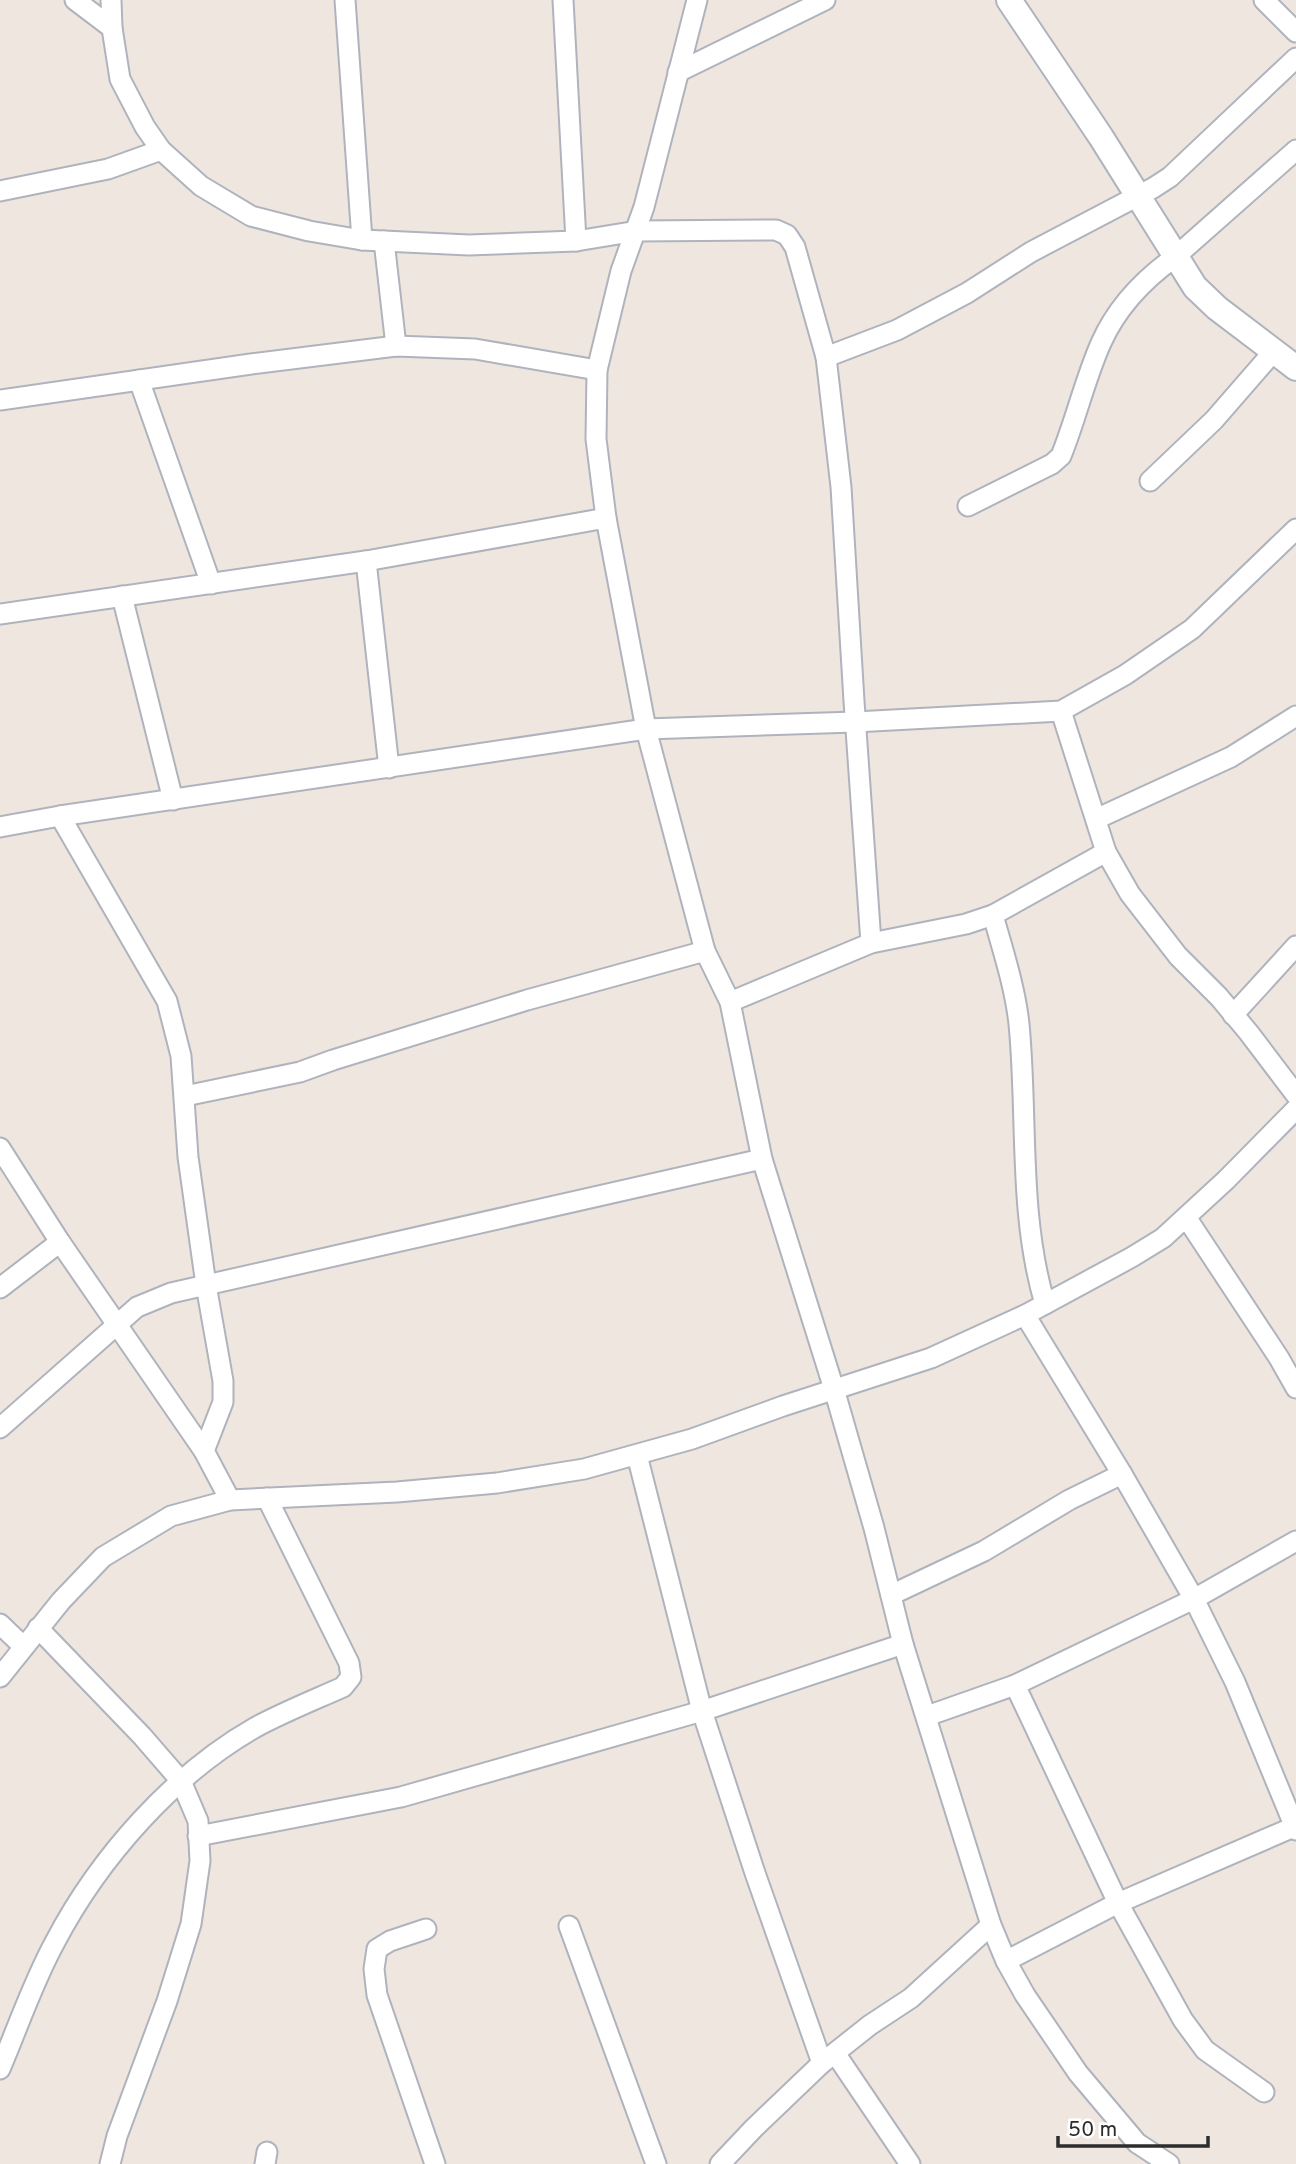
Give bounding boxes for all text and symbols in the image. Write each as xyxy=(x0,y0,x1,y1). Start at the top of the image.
scale bar xyxy=(1058,2104,1208,2148)
text: 50 m xyxy=(1068,2117,1117,2144)

